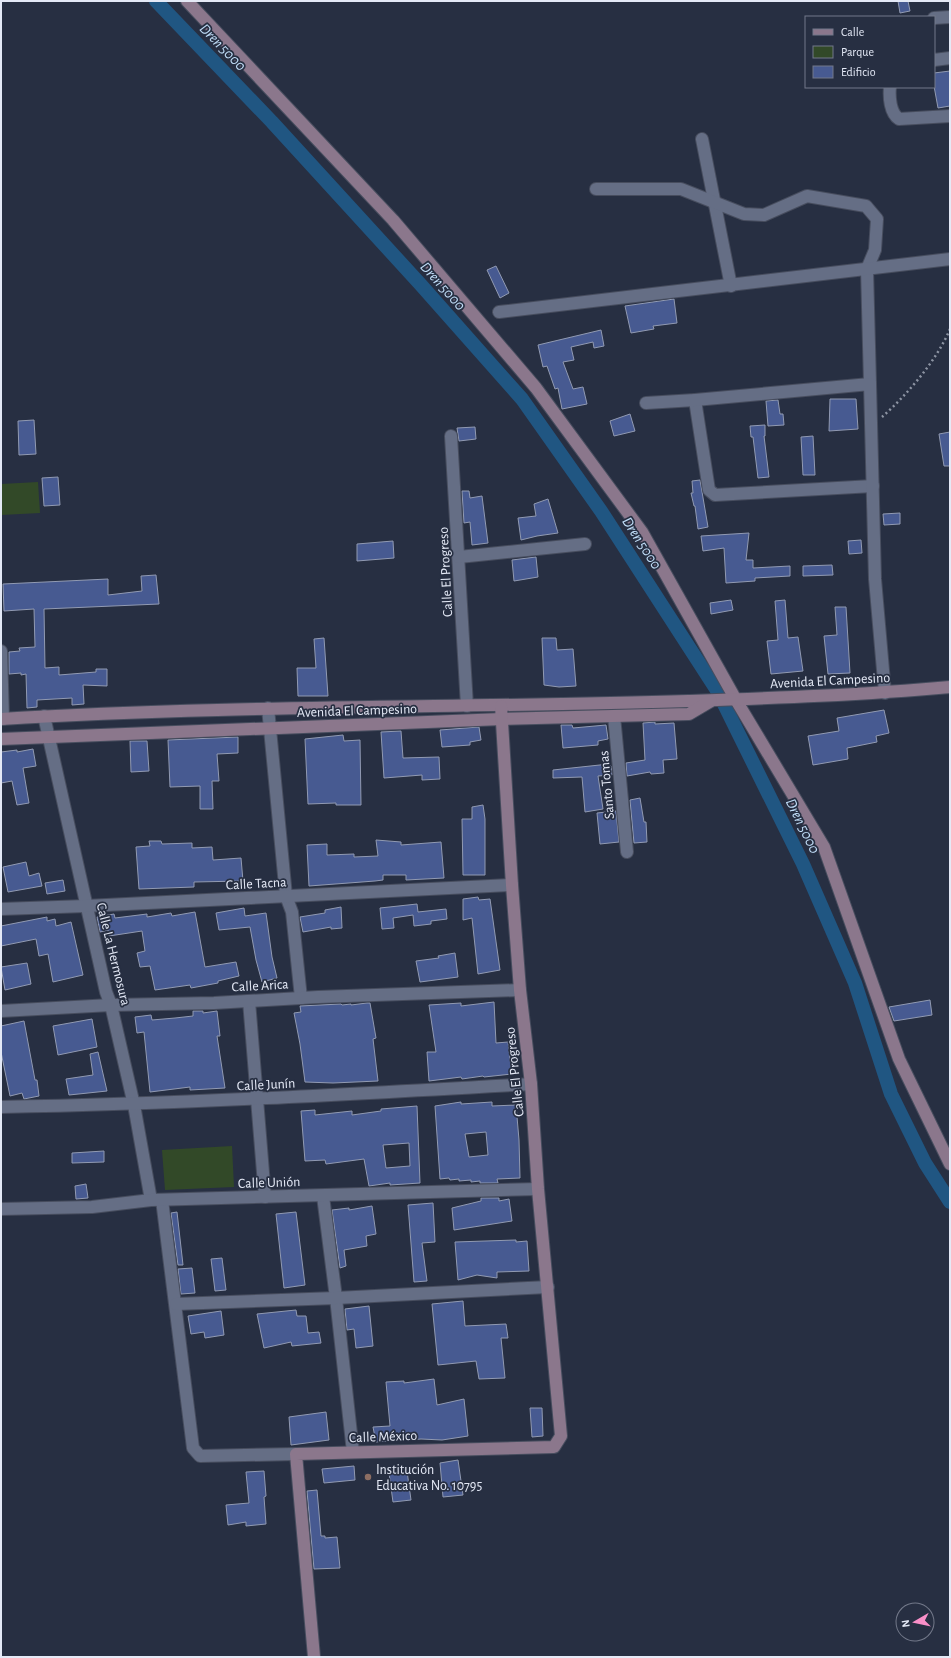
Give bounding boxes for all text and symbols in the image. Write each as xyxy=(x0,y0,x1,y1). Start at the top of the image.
legend xyxy=(805,16,935,88)
water label: Dren 5000 xyxy=(197,21,249,74)
text: Calle xyxy=(841,26,864,38)
text: Parque xyxy=(841,46,874,58)
text: Edificio xyxy=(841,66,876,78)
water label: Dren 5000 xyxy=(417,259,468,313)
water label: Dren 5000 xyxy=(619,514,664,572)
street label: Calle El Progreso xyxy=(437,526,455,617)
street label: Avenida El Campesino xyxy=(770,671,891,691)
street label: Avenida El Campesino xyxy=(297,702,417,720)
street label: Santo Tomas xyxy=(597,750,617,820)
water label: Dren 5000 xyxy=(783,796,822,856)
street label: Calle Tacna xyxy=(225,875,287,893)
street label: Calle La Hermosura xyxy=(93,901,133,1008)
street label: Calle Arica xyxy=(231,977,289,994)
street label: Calle El Progreso xyxy=(503,1026,527,1117)
street label: Calle Junín xyxy=(236,1076,296,1094)
street label: Calle Unión xyxy=(238,1175,301,1191)
street label: Calle México xyxy=(349,1429,418,1445)
place label: Institución Educativa No. 10795 xyxy=(376,1463,482,1493)
marker: Institución Educativa No. 10795 xyxy=(363,1472,373,1482)
north arrow xyxy=(895,1602,935,1642)
text: N xyxy=(900,1619,912,1628)

